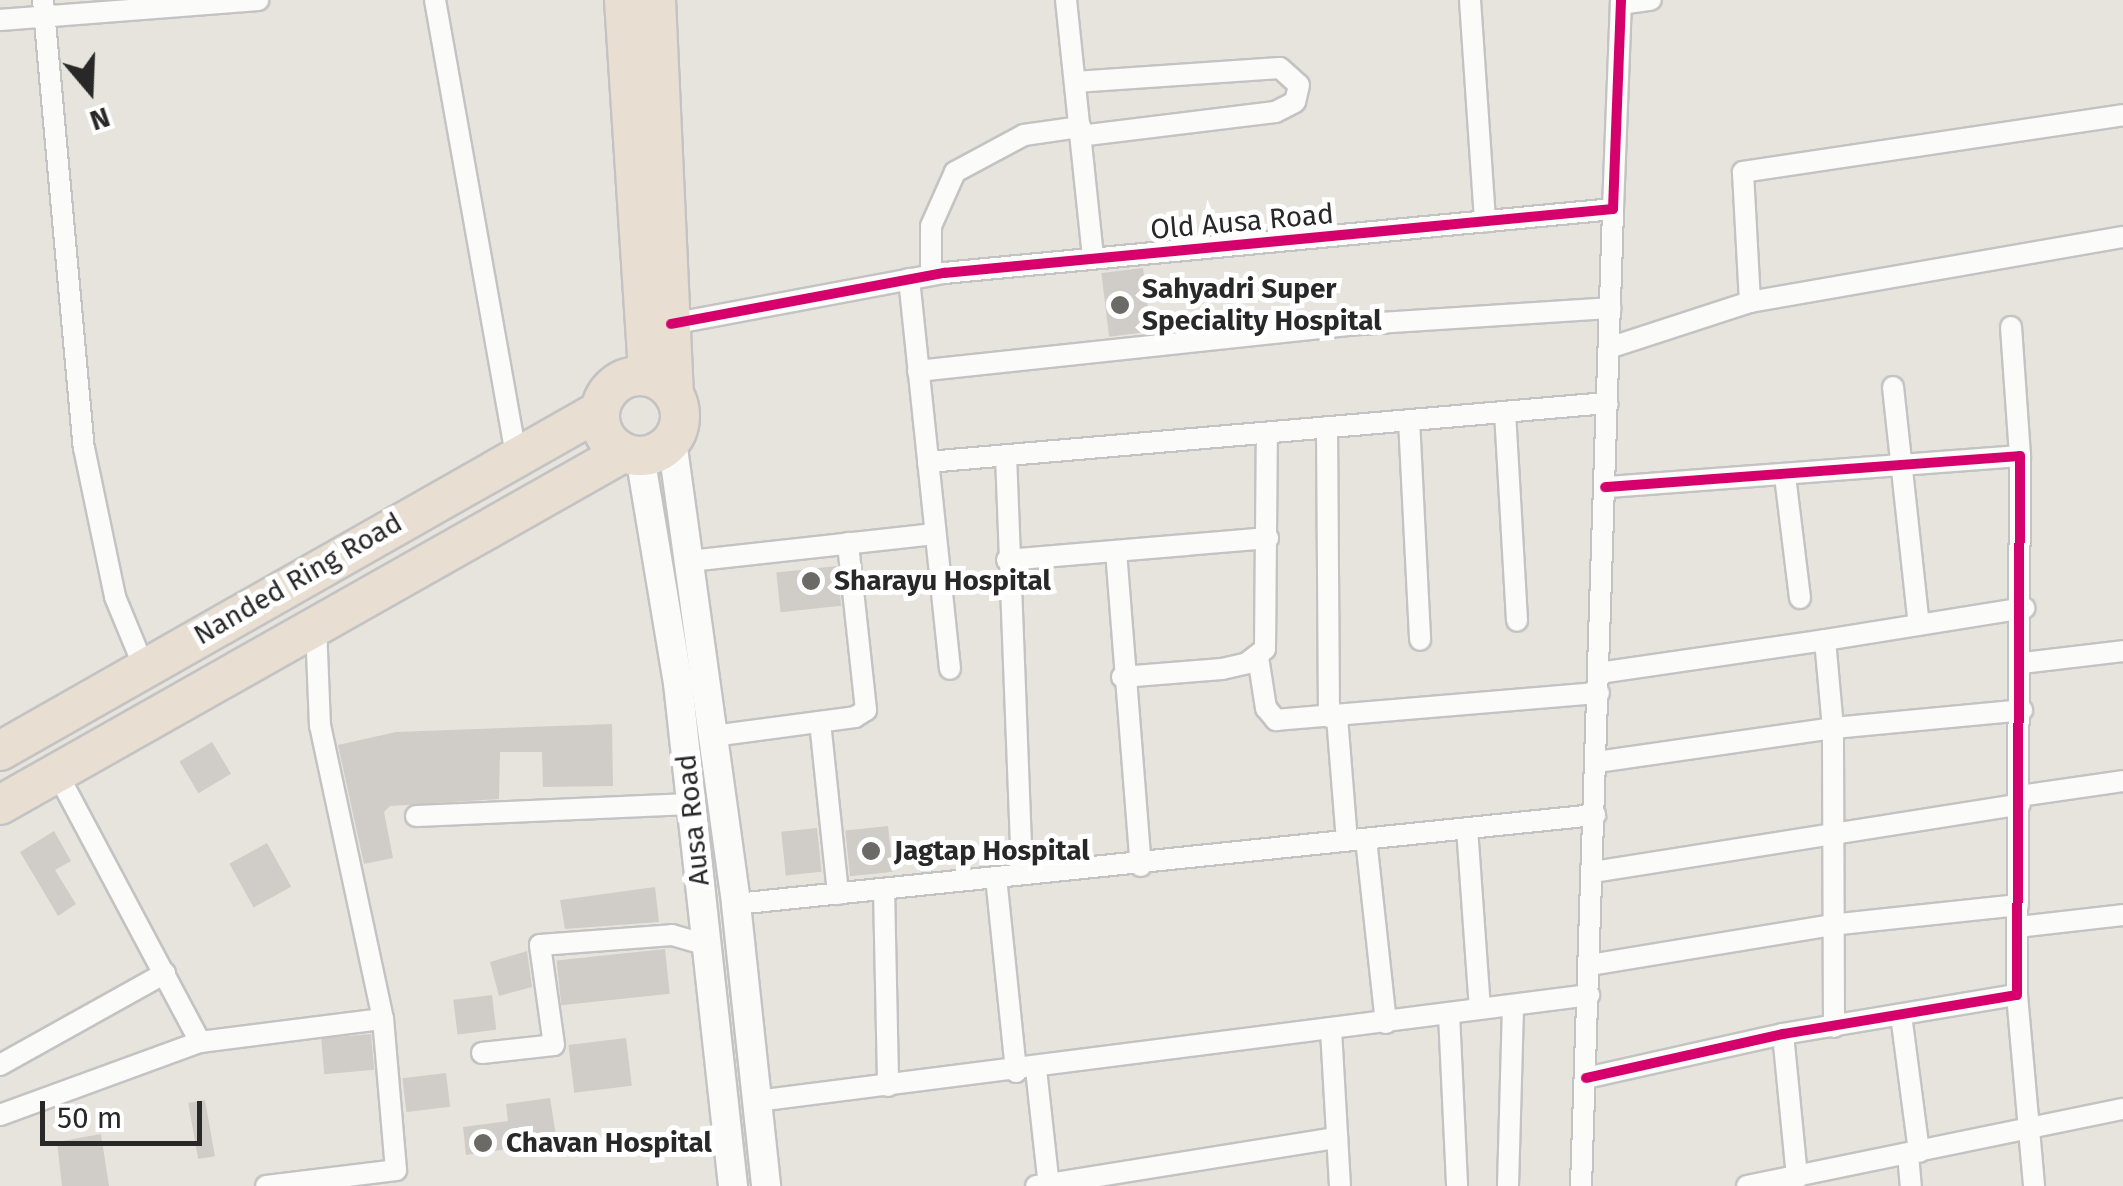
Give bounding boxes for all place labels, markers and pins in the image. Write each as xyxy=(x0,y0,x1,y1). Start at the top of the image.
place label: Sahyadri Super Speciality Hospital xyxy=(1142,272,1382,338)
marker: Sahyadri Super Speciality Hospital xyxy=(1107,292,1133,318)
place label: Sharayu Hospital xyxy=(834,564,1051,598)
marker: Sharayu Hospital xyxy=(798,568,824,594)
place label: Jagtap Hospital xyxy=(894,834,1090,868)
marker: Jagtap Hospital xyxy=(858,838,884,864)
place label: Chavan Hospital xyxy=(506,1126,712,1160)
marker: Chavan Hospital xyxy=(470,1130,496,1156)

